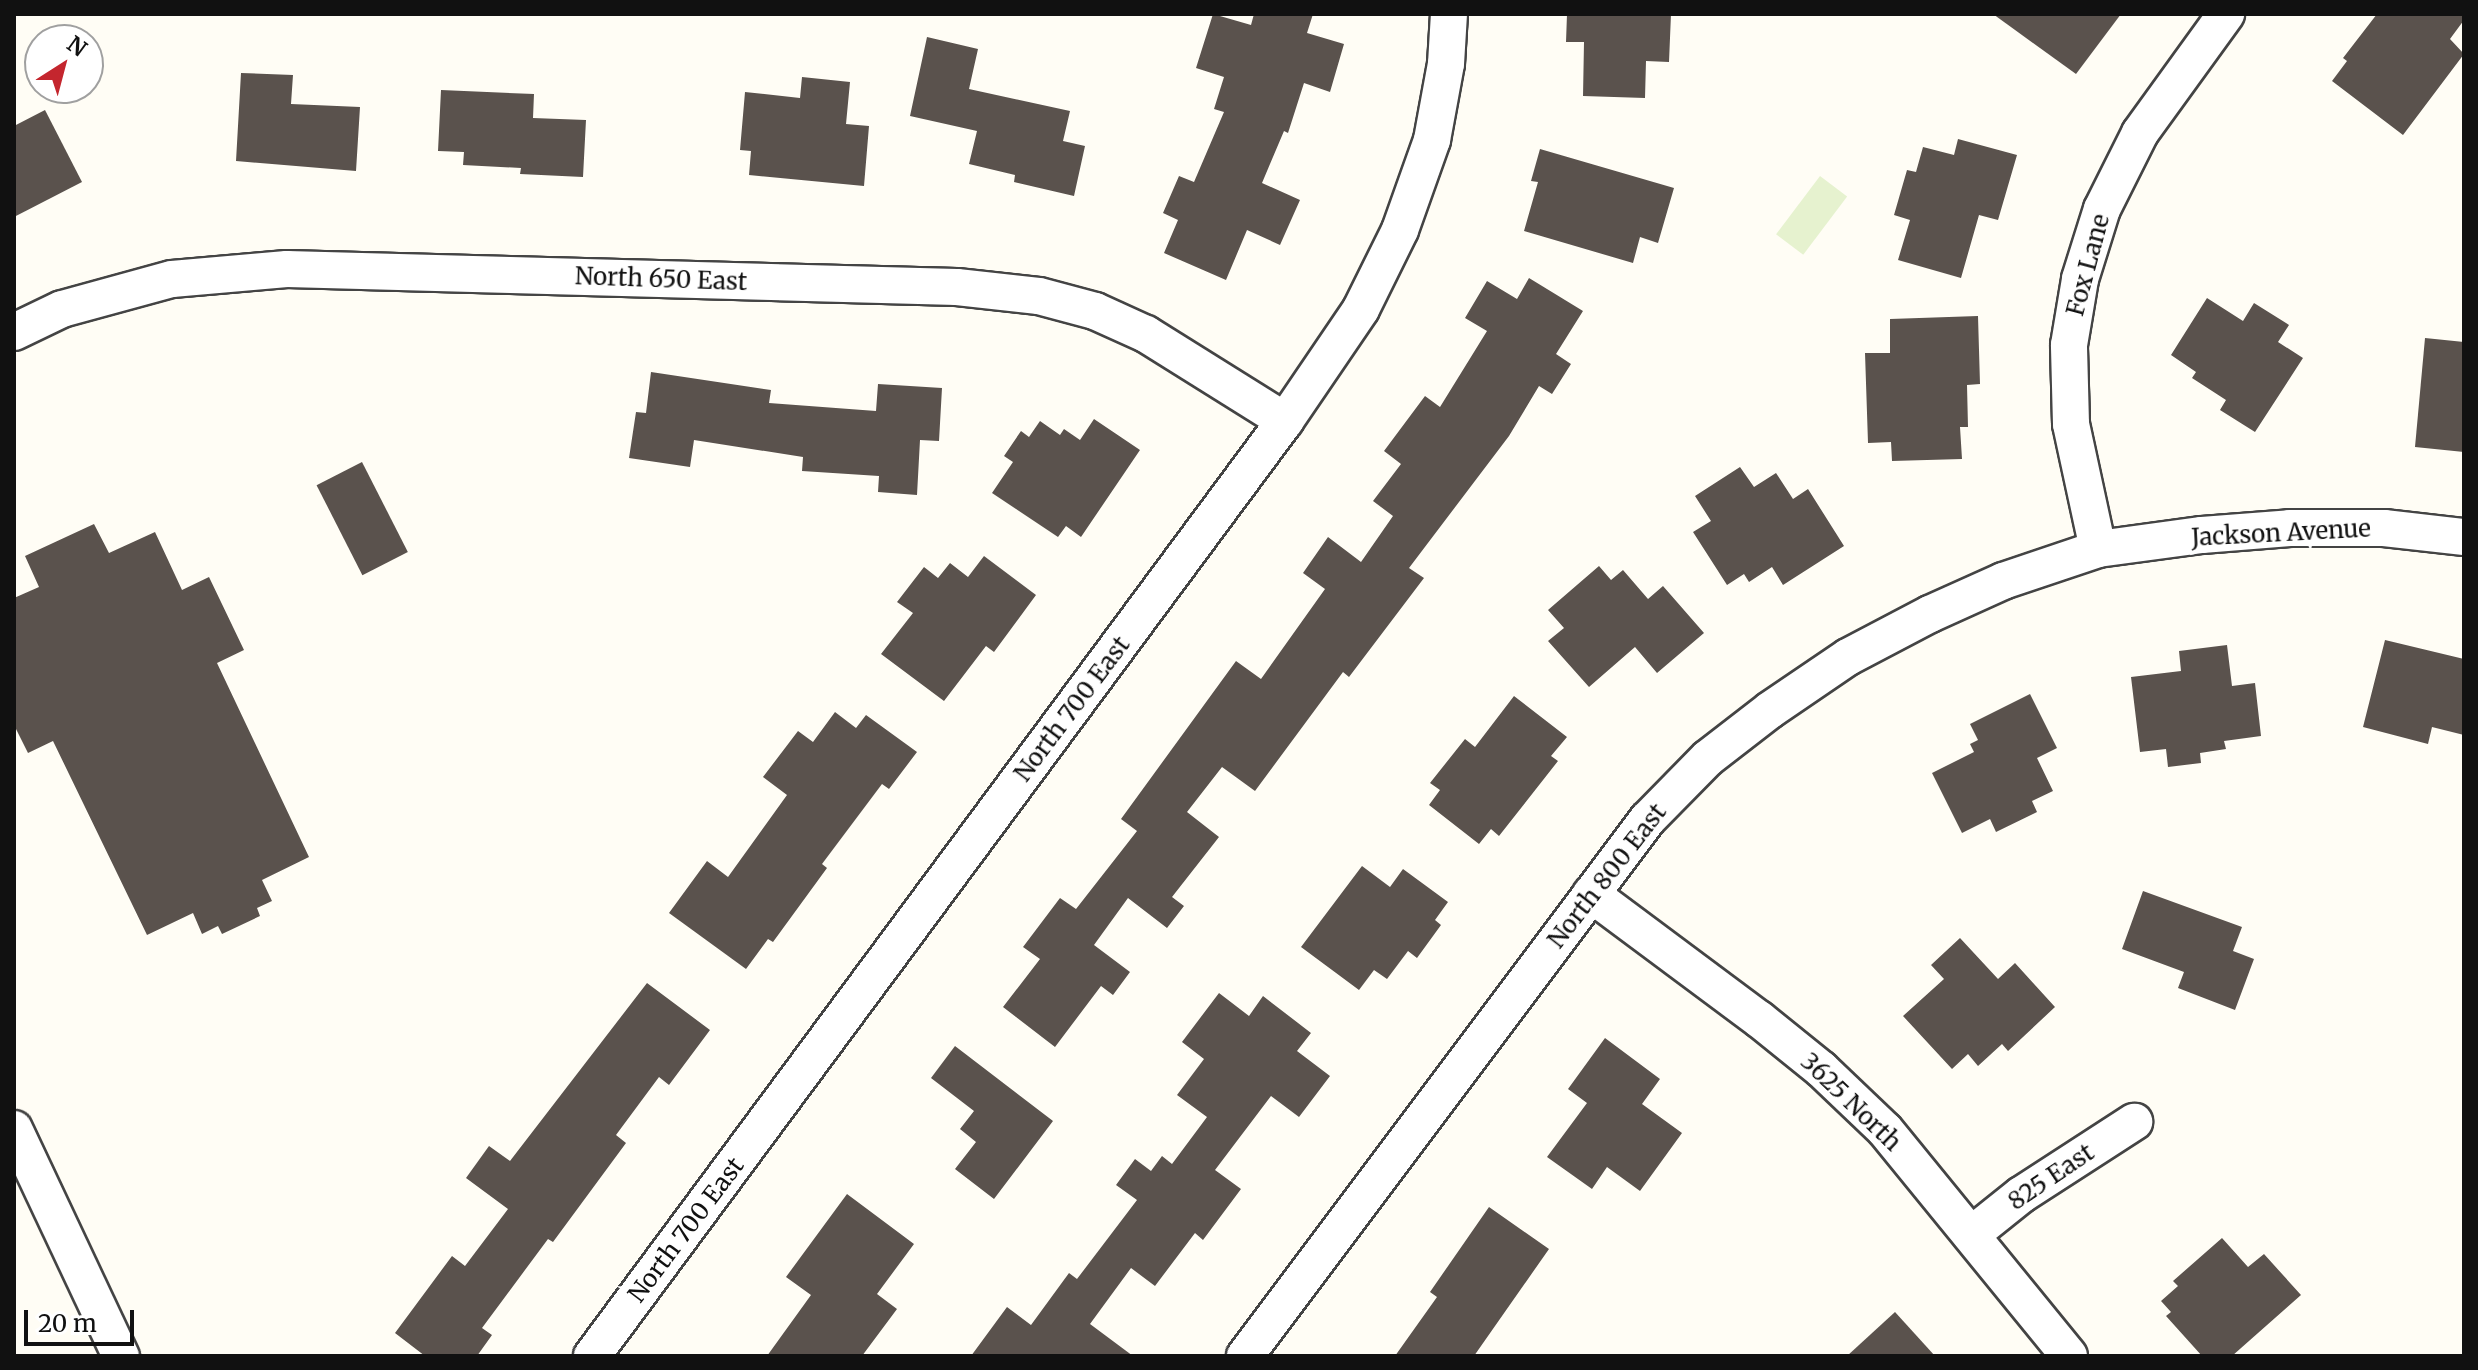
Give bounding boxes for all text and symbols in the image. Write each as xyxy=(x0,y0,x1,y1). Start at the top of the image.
north arrow xyxy=(24,24,104,104)
text: N xyxy=(62,30,92,63)
street label: Fox Lane xyxy=(2061,211,2115,319)
street label: North 650 East xyxy=(574,262,748,296)
street label: Jackson Avenue xyxy=(2190,514,2372,552)
street label: North 700 East xyxy=(1008,631,1136,787)
street label: North 800 East xyxy=(1542,798,1672,954)
street label: 3625 North xyxy=(1795,1047,1907,1157)
street label: 825 East xyxy=(2003,1138,2099,1216)
street label: North 700 East xyxy=(622,1152,750,1308)
scale bar xyxy=(28,1294,138,1344)
text: 20 m xyxy=(38,1308,97,1339)

